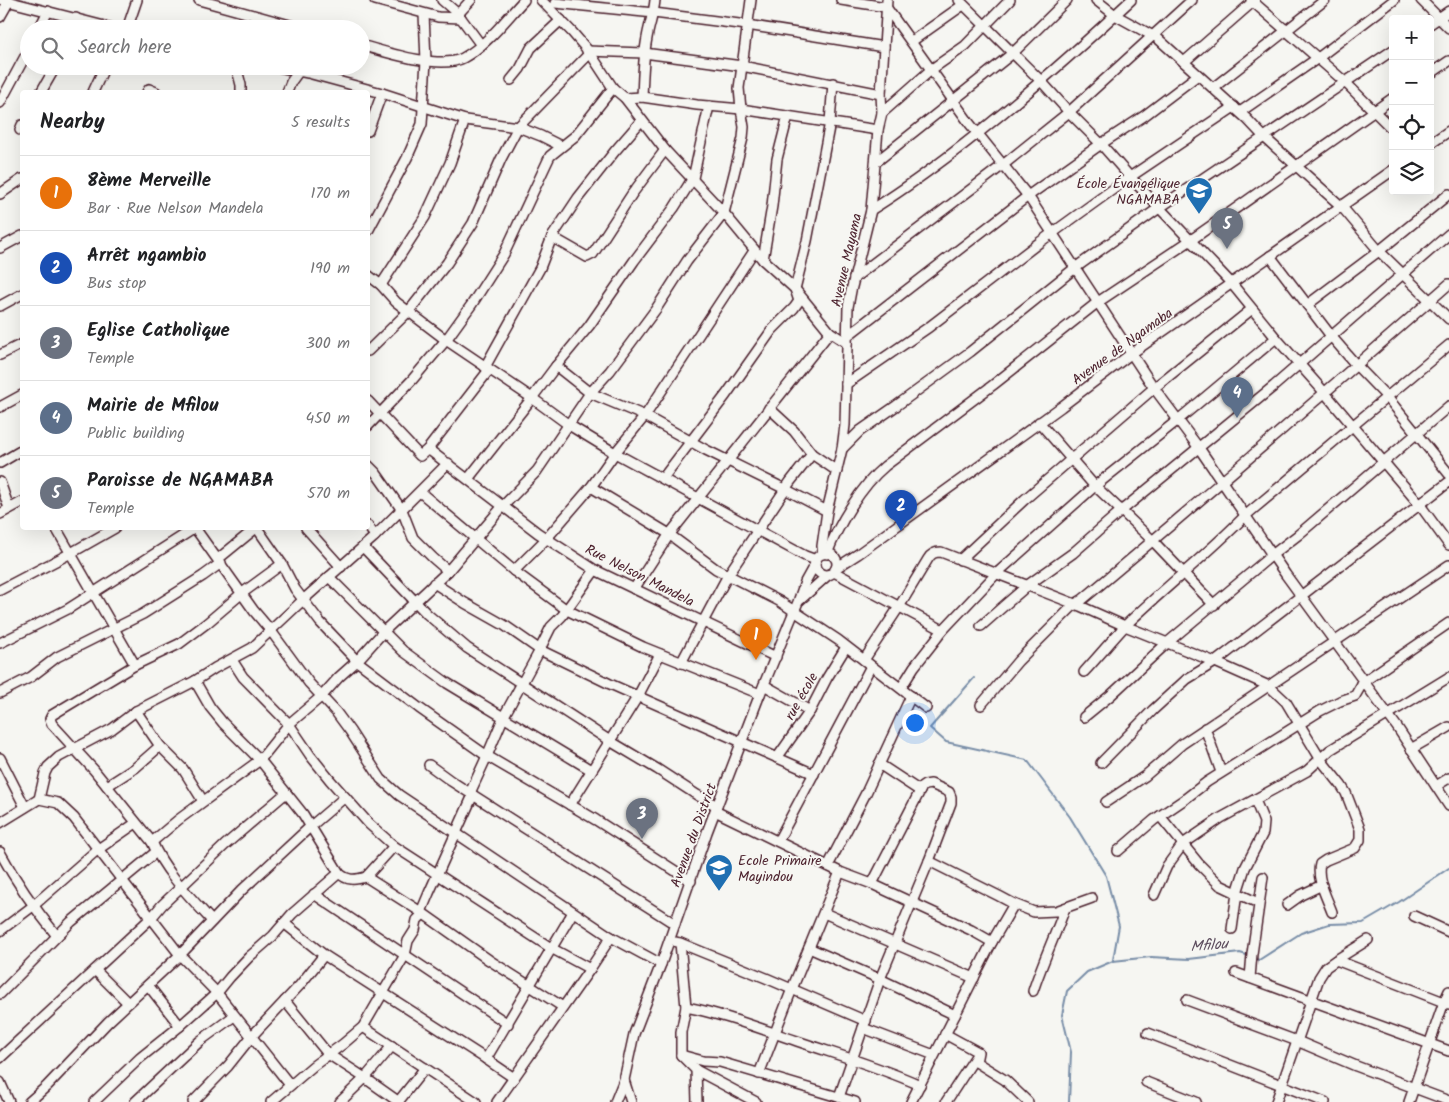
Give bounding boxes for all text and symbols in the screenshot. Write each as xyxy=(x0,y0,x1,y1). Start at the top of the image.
map controls xyxy=(1389,15,1434,195)
button: + xyxy=(1389,15,1434,60)
search box xyxy=(20,20,370,75)
text: Search here xyxy=(78,33,172,63)
icon: search xyxy=(38,34,66,62)
button: − xyxy=(1389,60,1434,105)
button: locate xyxy=(1389,105,1434,150)
text: Nearby xyxy=(40,106,105,139)
text: 5 results xyxy=(291,110,350,135)
button: layers xyxy=(1389,150,1434,195)
text: 8ème Merveille xyxy=(87,166,211,196)
place label: École Évangélique NGAMABA xyxy=(1077,173,1181,211)
school or university icon: École Évangélique NGAMABA xyxy=(1184,176,1214,215)
text: 1 xyxy=(54,181,58,206)
text: 170 m xyxy=(310,181,350,206)
text: Bar · Rue Nelson Mandela xyxy=(87,196,264,221)
pin: 5 xyxy=(1211,208,1243,249)
street label: Avenue Mayama xyxy=(826,211,868,309)
text: Arrêt ngambio xyxy=(87,241,207,271)
text: 2 xyxy=(51,256,61,281)
text: 190 m xyxy=(310,256,350,281)
text: Bus stop xyxy=(87,271,146,296)
street label: Avenue de Ngamaba xyxy=(1068,303,1178,391)
text: Eglise Catholique xyxy=(87,316,230,346)
text: 3 xyxy=(52,331,60,356)
text: 300 m xyxy=(306,331,350,356)
text: Temple xyxy=(87,346,134,371)
pin: 4 xyxy=(1221,377,1253,418)
text: Mairie de Mfilou xyxy=(87,391,218,421)
text: 4 xyxy=(52,406,60,431)
text: 450 m xyxy=(305,406,350,431)
text: Public building xyxy=(87,421,185,446)
text: Paroisse de NGAMABA xyxy=(87,466,274,496)
text: 5 xyxy=(52,481,60,506)
text: 570 m xyxy=(307,481,350,506)
pin: 2 xyxy=(885,490,917,531)
text: Temple xyxy=(87,496,134,521)
street label: Rue Nelson Mandela xyxy=(581,539,698,613)
pin: 1 xyxy=(740,619,772,660)
street label: rue école xyxy=(779,668,825,724)
your location xyxy=(902,710,928,736)
street label: Avenue du District xyxy=(665,780,723,891)
pin: 3 xyxy=(626,798,658,839)
place label: Ecole Primaire Mayindou xyxy=(738,850,822,888)
school or university icon: Ecole Primaire Mayindou xyxy=(704,853,734,892)
water label: Mfilou xyxy=(1189,932,1231,960)

